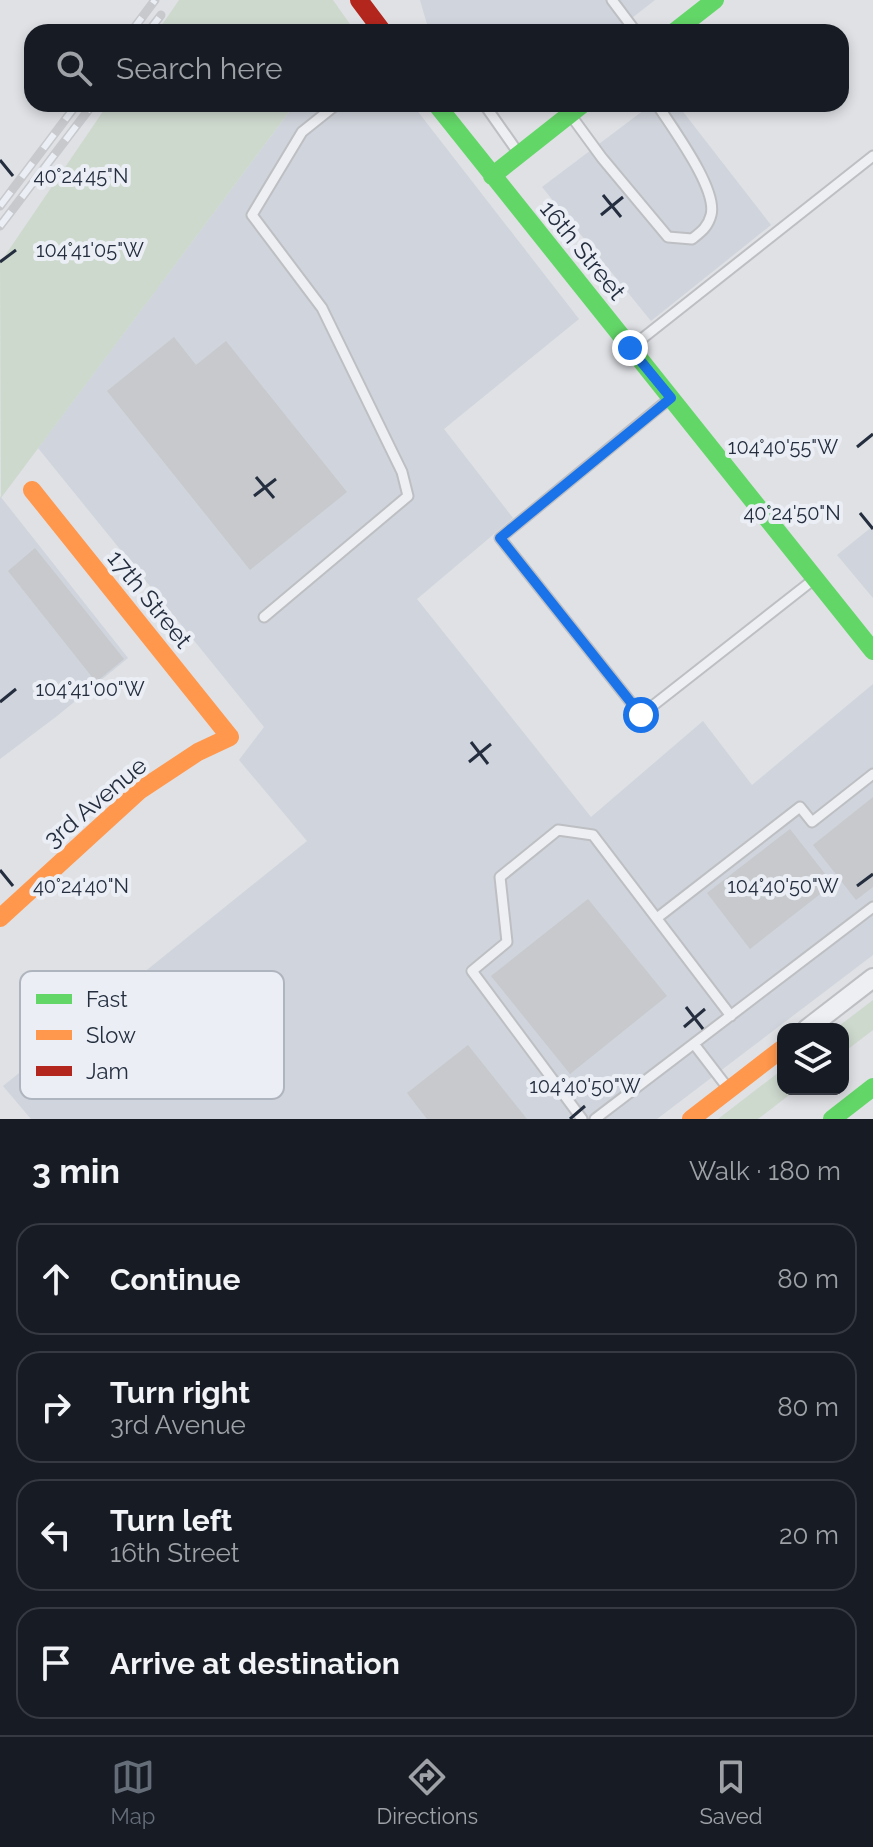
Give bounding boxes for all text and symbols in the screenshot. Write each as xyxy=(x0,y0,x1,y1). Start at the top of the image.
search box xyxy=(24,24,849,112)
icon: search xyxy=(52,46,96,90)
text: Search here xyxy=(116,51,283,86)
text: 40°24'45"N xyxy=(34,164,128,188)
street label: 16th Street xyxy=(534,194,632,306)
text: 104°41'05"W xyxy=(36,238,144,262)
route end xyxy=(612,330,648,366)
text: 104°40'55"W xyxy=(728,435,838,459)
text: 40°24'50"N xyxy=(743,501,841,525)
street label: 17th Street xyxy=(102,544,198,654)
text: 104°41'00"W xyxy=(35,677,145,701)
route start xyxy=(623,697,659,733)
street label: 3rd Avenue xyxy=(38,751,152,853)
text: 40°24'40"N xyxy=(33,874,129,898)
text: 104°40'50"W xyxy=(727,874,839,898)
legend xyxy=(20,971,284,1099)
text: Fast xyxy=(86,986,128,1012)
text: Slow xyxy=(86,1022,136,1048)
map controls xyxy=(777,1023,849,1095)
button: layers xyxy=(777,1023,849,1095)
text: Jam xyxy=(86,1058,129,1084)
text: 104°40'50"W xyxy=(529,1074,641,1098)
text: 3 min xyxy=(32,1151,120,1191)
text: Walk · 180 m xyxy=(689,1156,841,1186)
icon: ahead xyxy=(34,1257,78,1301)
text: Continue xyxy=(110,1262,241,1297)
text: 80 m xyxy=(777,1264,839,1294)
text: Turn right xyxy=(110,1375,250,1410)
icon: right xyxy=(34,1385,78,1429)
text: 80 m xyxy=(777,1392,839,1422)
text: 3rd Avenue xyxy=(110,1410,246,1440)
text: Turn left xyxy=(110,1503,232,1538)
icon: left xyxy=(34,1513,78,1557)
text: 20 m xyxy=(779,1520,839,1550)
text: 16th Street xyxy=(110,1538,239,1568)
icon: arrive xyxy=(34,1641,78,1685)
text: Arrive at destination xyxy=(110,1646,400,1681)
tab: Map xyxy=(111,1755,155,1829)
tab: Directions xyxy=(377,1755,478,1829)
tab: Saved xyxy=(699,1755,762,1829)

